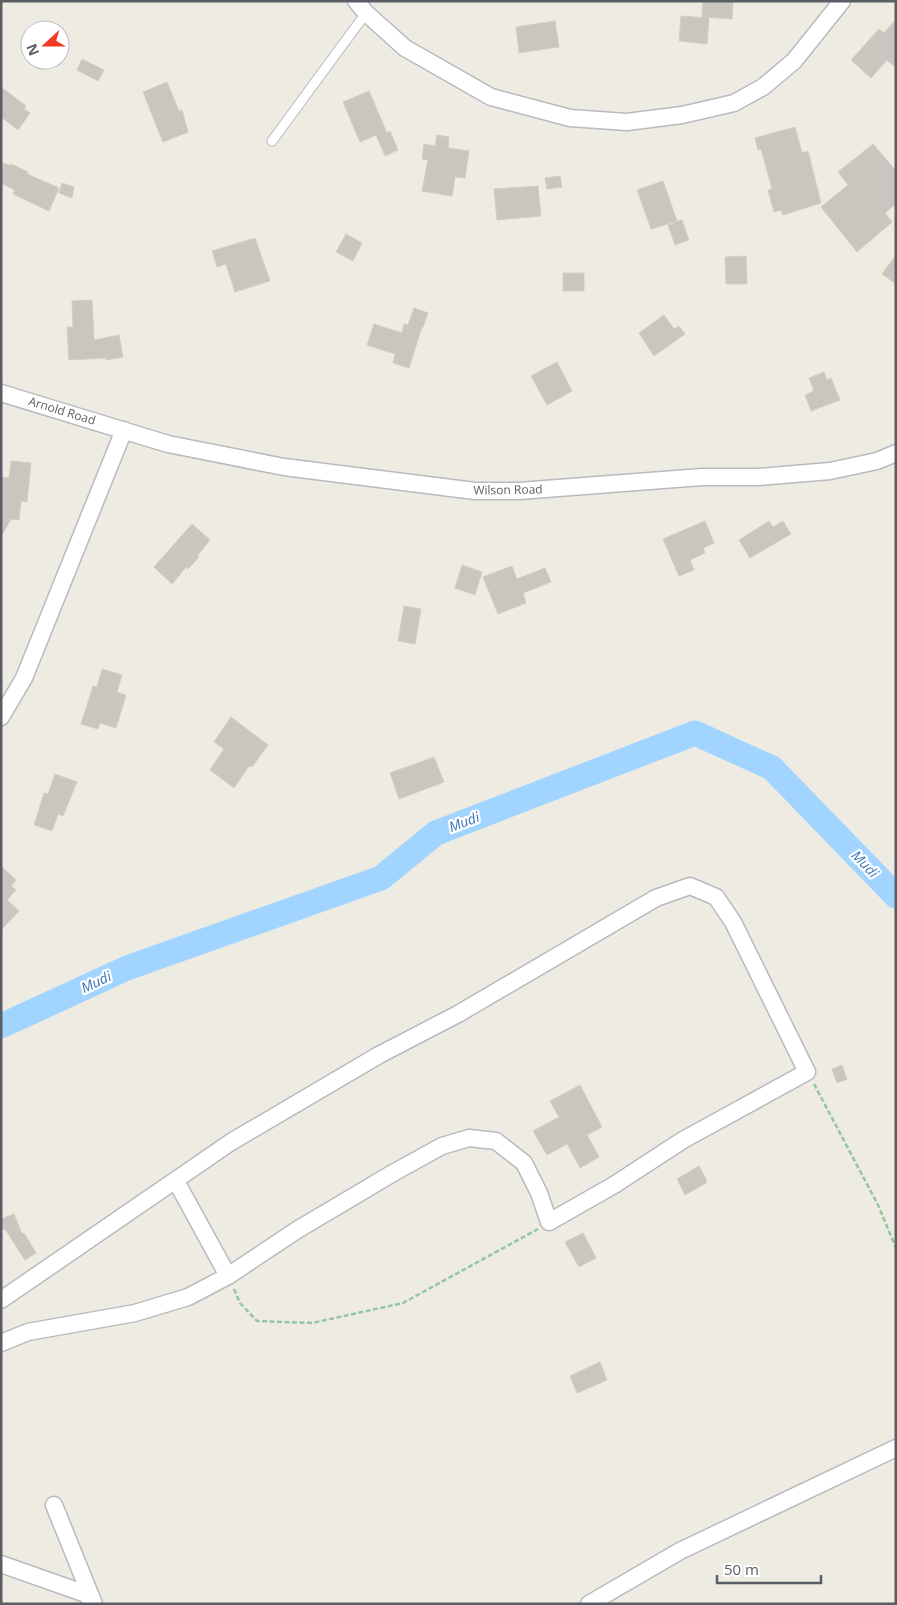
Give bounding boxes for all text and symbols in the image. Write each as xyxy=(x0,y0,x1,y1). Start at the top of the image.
north arrow xyxy=(20,20,70,70)
text: N xyxy=(21,41,43,59)
street label: Arnold Road xyxy=(27,392,98,429)
street label: Wilson Road xyxy=(473,480,543,499)
water label: Mudi xyxy=(446,807,482,836)
water label: Mudi xyxy=(848,846,883,882)
water label: Mudi xyxy=(78,966,114,997)
scale bar xyxy=(717,1552,821,1584)
text: 50 m xyxy=(724,1559,759,1579)

